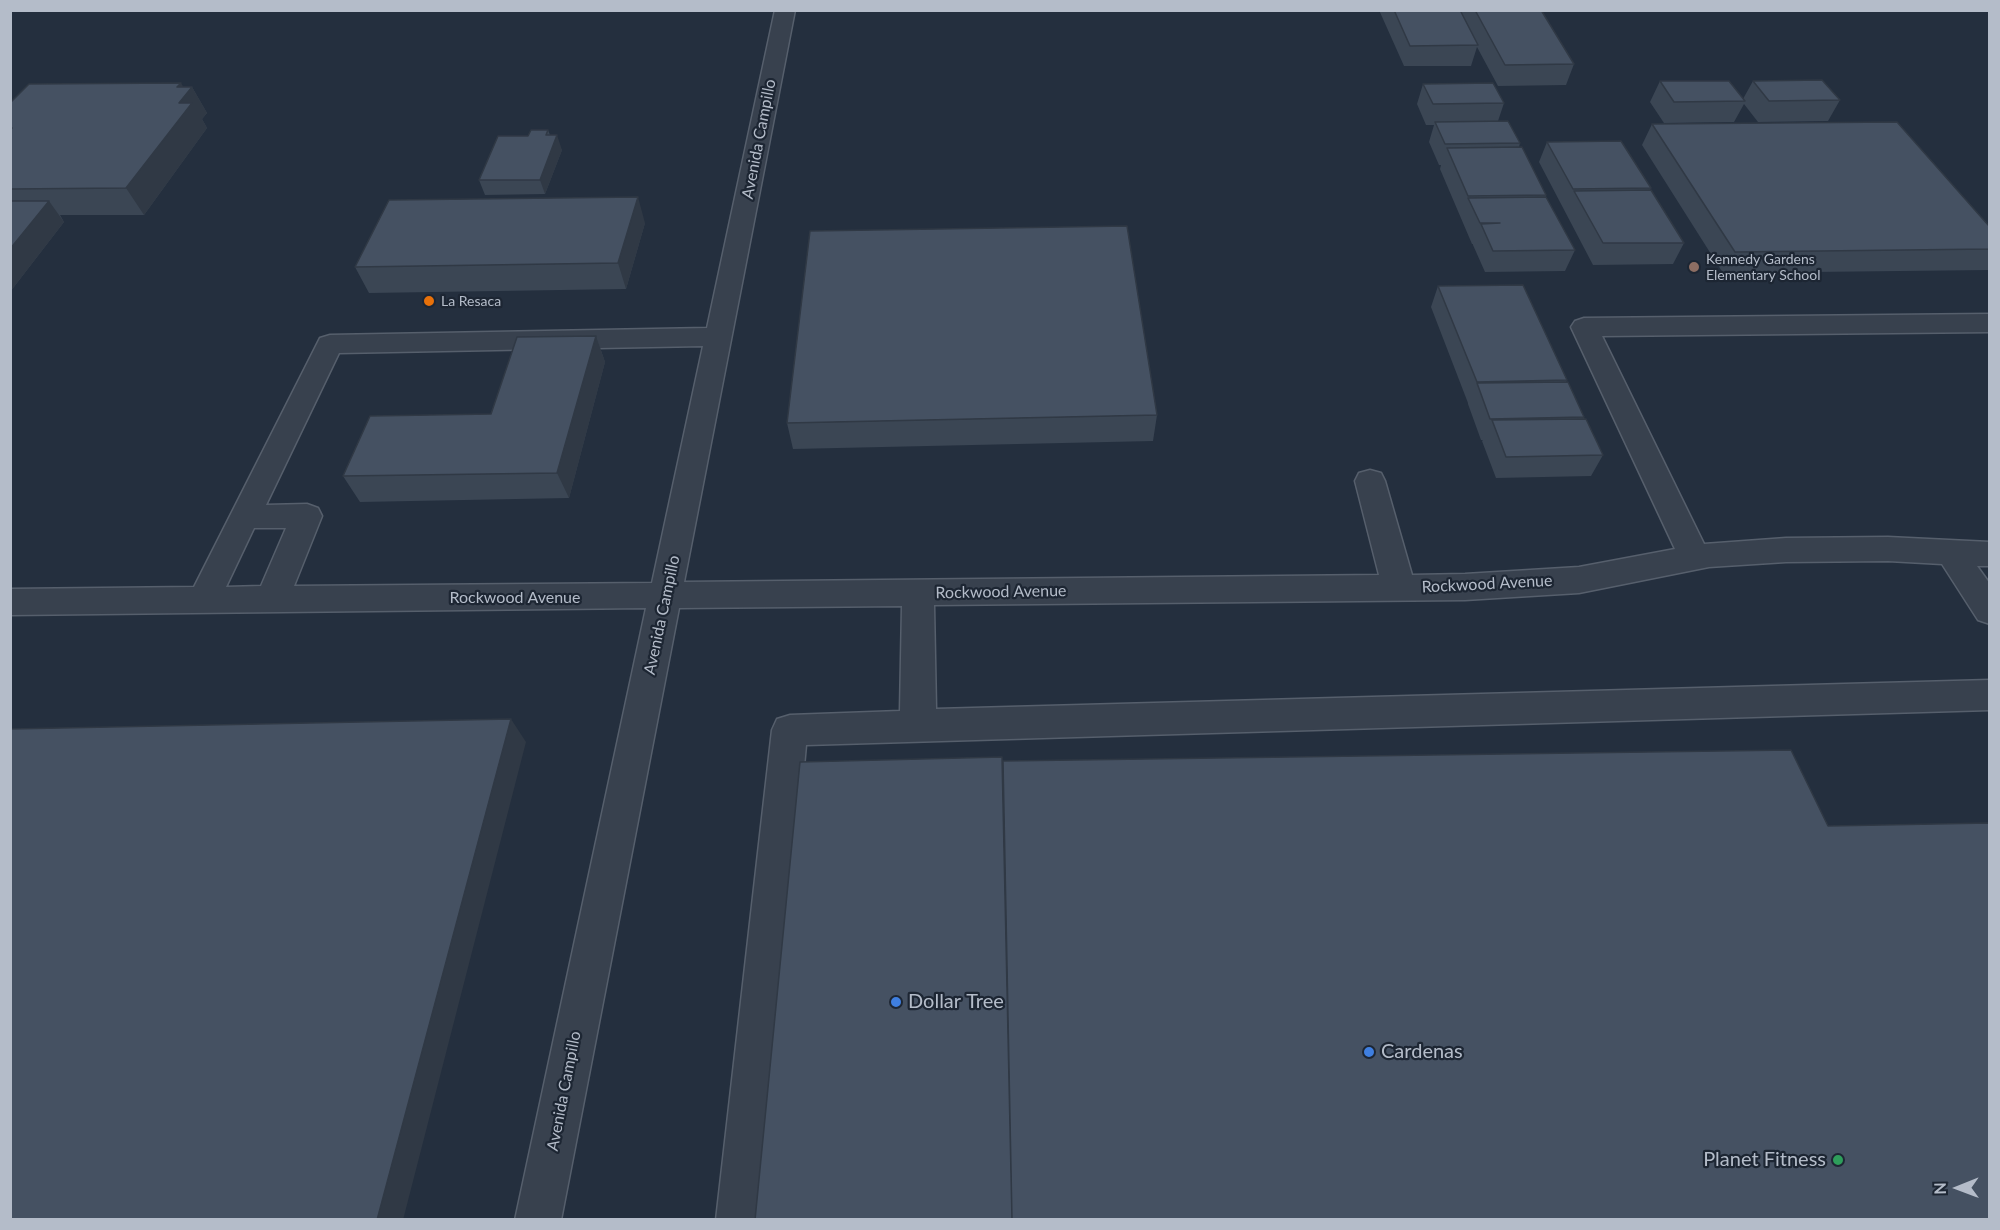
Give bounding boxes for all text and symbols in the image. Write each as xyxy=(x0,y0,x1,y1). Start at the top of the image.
street label: Avenida Campillo xyxy=(738,77,780,201)
place label: Kennedy Gardens Elementary School xyxy=(1706,251,1820,284)
marker: Kennedy Gardens Elementary School xyxy=(1687,260,1701,274)
place label: La Resaca xyxy=(441,293,501,309)
marker: La Resaca xyxy=(422,294,436,308)
street label: Avenida Campillo xyxy=(640,553,684,677)
street label: Rockwood Avenue xyxy=(1421,571,1553,597)
street label: Rockwood Avenue xyxy=(935,581,1067,603)
street label: Rockwood Avenue xyxy=(450,588,580,608)
place label: Dollar Tree xyxy=(908,990,1004,1014)
marker: Dollar Tree xyxy=(889,995,903,1009)
street label: Avenida Campillo xyxy=(543,1029,585,1153)
place label: Cardenas xyxy=(1381,1040,1463,1064)
marker: Cardenas xyxy=(1362,1045,1376,1059)
place label: Planet Fitness xyxy=(1703,1148,1826,1172)
marker: Planet Fitness xyxy=(1831,1153,1845,1167)
north arrow xyxy=(1928,1158,1988,1218)
text: N xyxy=(1930,1182,1949,1195)

